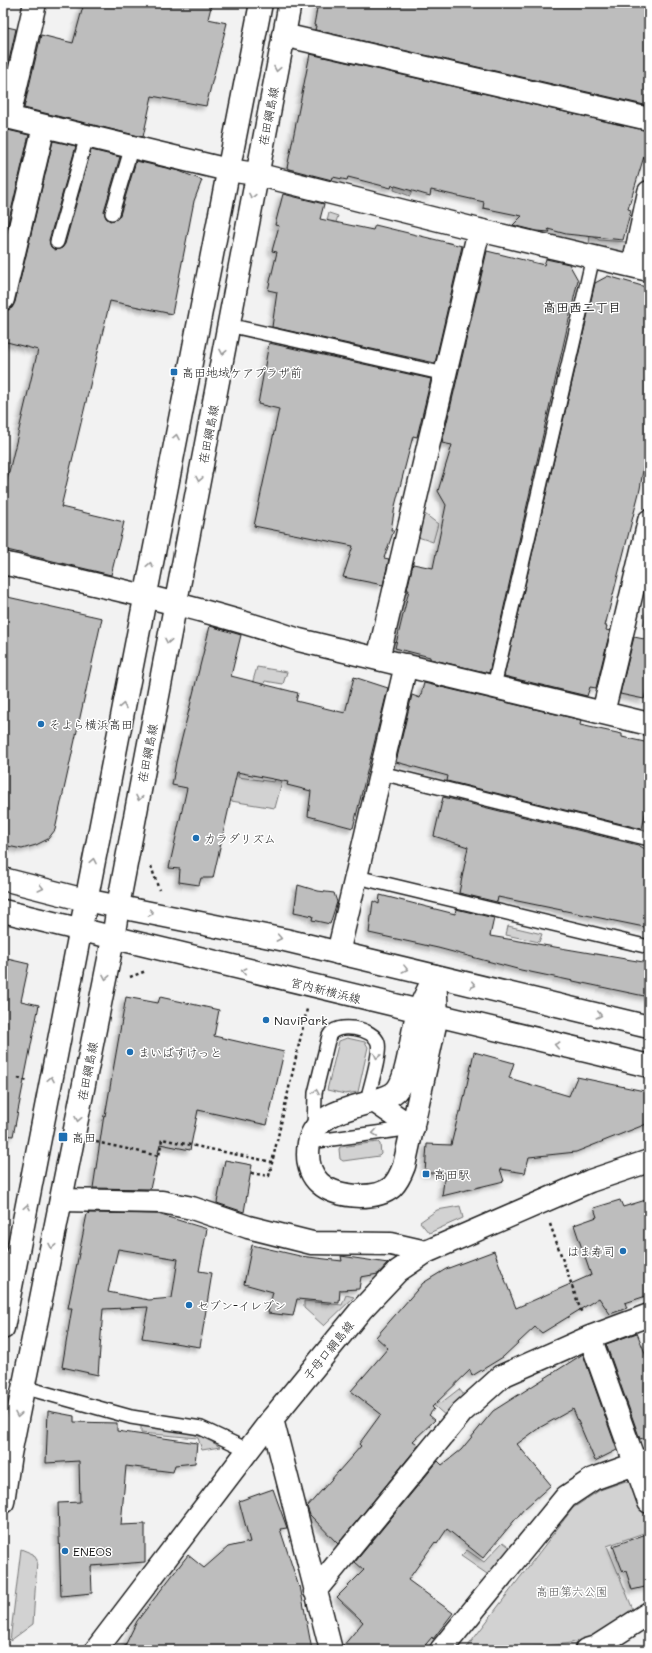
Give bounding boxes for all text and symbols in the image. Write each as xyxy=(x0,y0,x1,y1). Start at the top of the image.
one-way arrow xyxy=(273,66,281,72)
street label: 荏田綱島線 xyxy=(254,85,282,147)
one-way arrow xyxy=(249,193,257,199)
district label: 高田西二丁目 xyxy=(543,298,621,315)
one-way arrow xyxy=(219,349,228,355)
place label: 高田地域ケアプラザ前 xyxy=(182,364,302,380)
marker: 高田地域ケアプラザ前 xyxy=(169,367,179,377)
street label: 荏田綱島線 xyxy=(194,403,222,465)
one-way arrow xyxy=(171,434,179,440)
one-way arrow xyxy=(195,476,204,483)
one-way arrow xyxy=(146,562,154,568)
one-way arrow xyxy=(165,638,173,644)
one-way arrow xyxy=(118,703,127,709)
place label: そよら横浜高田 xyxy=(49,716,133,732)
marker: そよら横浜高田 xyxy=(36,719,46,729)
street label: 荏田綱島線 xyxy=(133,722,161,784)
one-way arrow xyxy=(135,795,143,801)
place label: カラダリズム xyxy=(204,830,276,846)
marker: カラダリズム xyxy=(191,833,201,843)
one-way arrow xyxy=(88,858,97,864)
one-way arrow xyxy=(37,883,44,892)
one-way arrow xyxy=(148,909,154,917)
one-way arrow xyxy=(275,934,282,942)
one-way arrow xyxy=(401,964,408,973)
one-way arrow xyxy=(241,967,247,975)
one-way arrow xyxy=(102,974,110,980)
street label: 宮内新横浜線 xyxy=(289,974,363,1006)
one-way arrow xyxy=(470,981,476,989)
one-way arrow xyxy=(596,1011,602,1019)
place label: NaviPark xyxy=(274,1012,328,1028)
marker: NaviPark xyxy=(261,1015,271,1025)
street label: 荏田綱島線 xyxy=(73,1040,101,1102)
one-way arrow xyxy=(553,1041,560,1049)
place label: まいばすけっと xyxy=(138,1044,222,1060)
marker: まいばすけっと xyxy=(125,1047,135,1057)
one-way arrow xyxy=(373,1053,381,1059)
one-way arrow xyxy=(46,1076,55,1082)
one-way arrow xyxy=(311,1089,320,1095)
one-way arrow xyxy=(74,1115,82,1122)
one-way arrow xyxy=(371,1128,378,1137)
place label: 高田 xyxy=(72,1129,96,1145)
marker: 高田 xyxy=(57,1131,69,1143)
place label: 高田駅 xyxy=(434,1166,470,1182)
marker: 高田駅 xyxy=(421,1169,431,1179)
one-way arrow xyxy=(22,1204,30,1210)
one-way arrow xyxy=(48,1243,57,1249)
place label: はま寿司 xyxy=(567,1243,615,1259)
marker: はま寿司 xyxy=(618,1246,628,1256)
place label: セブン-イレブン xyxy=(197,1297,286,1313)
marker: セブン-イレブン xyxy=(184,1300,194,1310)
street label: 子母口綱島線 xyxy=(299,1317,357,1383)
one-way arrow xyxy=(14,1411,23,1418)
place label: ENEOS xyxy=(73,1543,112,1559)
marker: ENEOS xyxy=(60,1546,70,1556)
park label: 高田第六公園 xyxy=(536,1583,608,1599)

